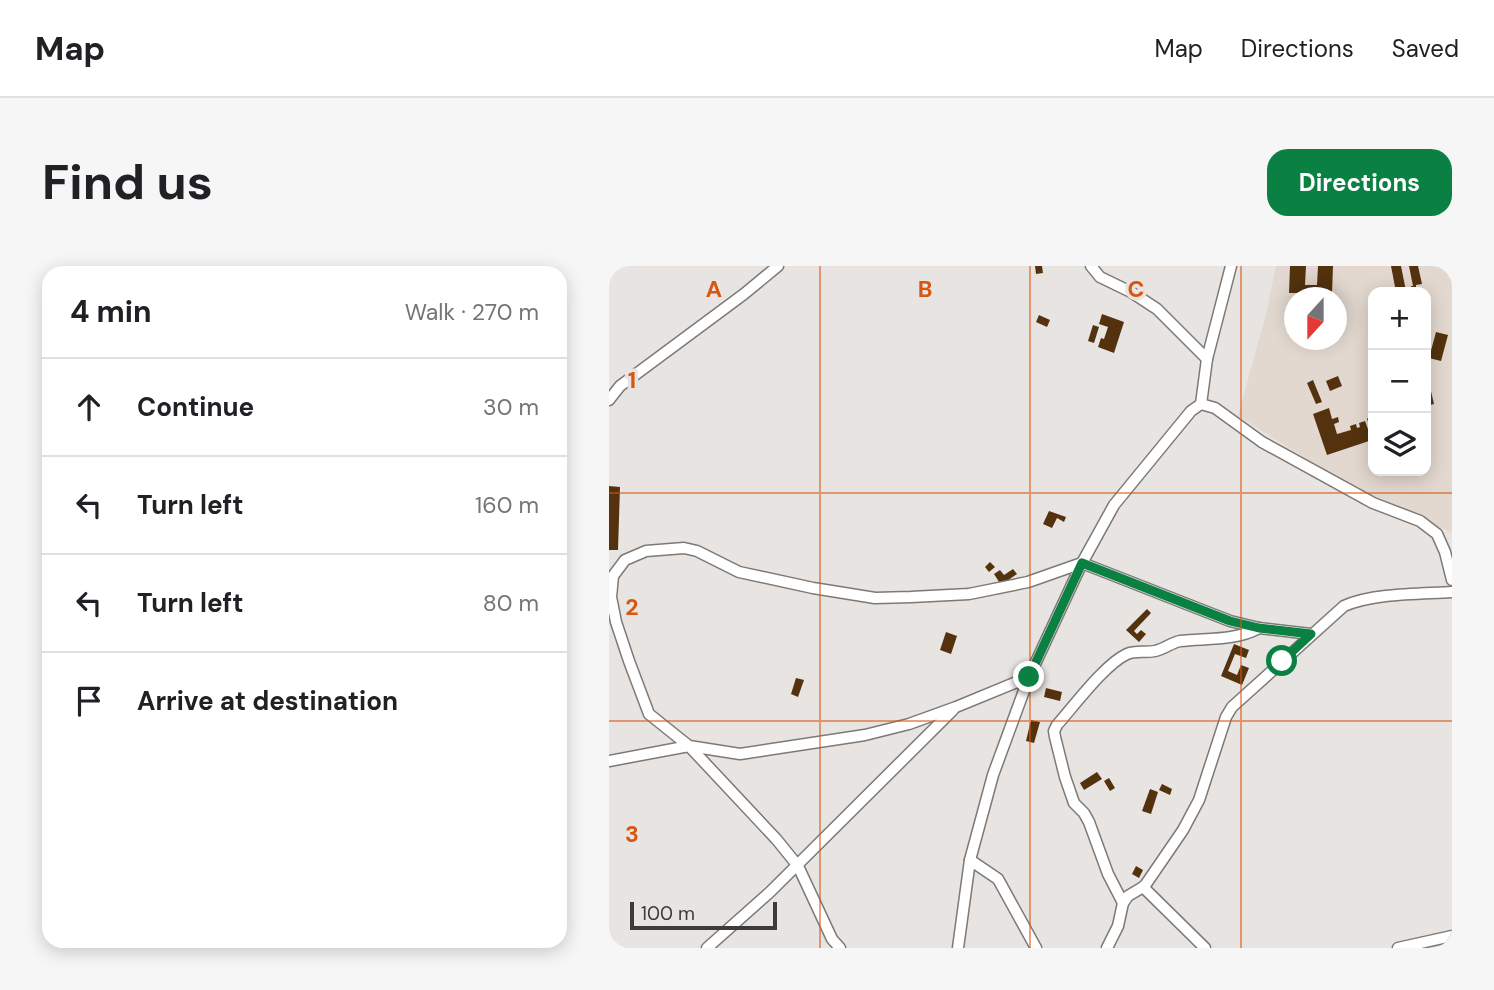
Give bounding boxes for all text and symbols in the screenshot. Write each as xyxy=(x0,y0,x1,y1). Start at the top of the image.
text: Map xyxy=(35,27,105,70)
text: Map xyxy=(1155,33,1203,64)
text: Directions xyxy=(1241,33,1354,64)
text: Saved xyxy=(1392,33,1459,64)
button: Directions xyxy=(1267,149,1452,216)
text: Find us xyxy=(42,150,213,214)
text: A xyxy=(706,274,722,304)
text: B xyxy=(918,274,932,304)
text: C xyxy=(1128,274,1144,304)
north arrow xyxy=(1284,287,1347,350)
map controls xyxy=(1368,287,1431,476)
button: + xyxy=(1368,287,1431,350)
text: 4 min xyxy=(70,292,152,331)
text: Walk · 270 m xyxy=(405,297,539,327)
button: − xyxy=(1368,350,1431,413)
text: 1 xyxy=(628,365,636,395)
icon: ahead xyxy=(70,388,108,426)
text: Continue xyxy=(137,390,254,424)
text: 30 m xyxy=(483,392,539,422)
button: layers xyxy=(1368,413,1431,476)
icon: left xyxy=(70,486,108,524)
text: Turn left xyxy=(137,488,244,522)
text: 160 m xyxy=(475,490,539,520)
icon: left xyxy=(70,584,108,622)
text: Turn left xyxy=(137,586,244,620)
text: 80 m xyxy=(483,588,539,618)
text: 2 xyxy=(625,592,639,622)
route start xyxy=(1266,645,1297,676)
route end xyxy=(1013,661,1044,692)
icon: arrive xyxy=(70,682,108,720)
text: Arrive at destination xyxy=(137,684,398,718)
text: 3 xyxy=(625,819,639,849)
scale bar xyxy=(630,899,777,931)
text: 100 m xyxy=(641,901,695,926)

